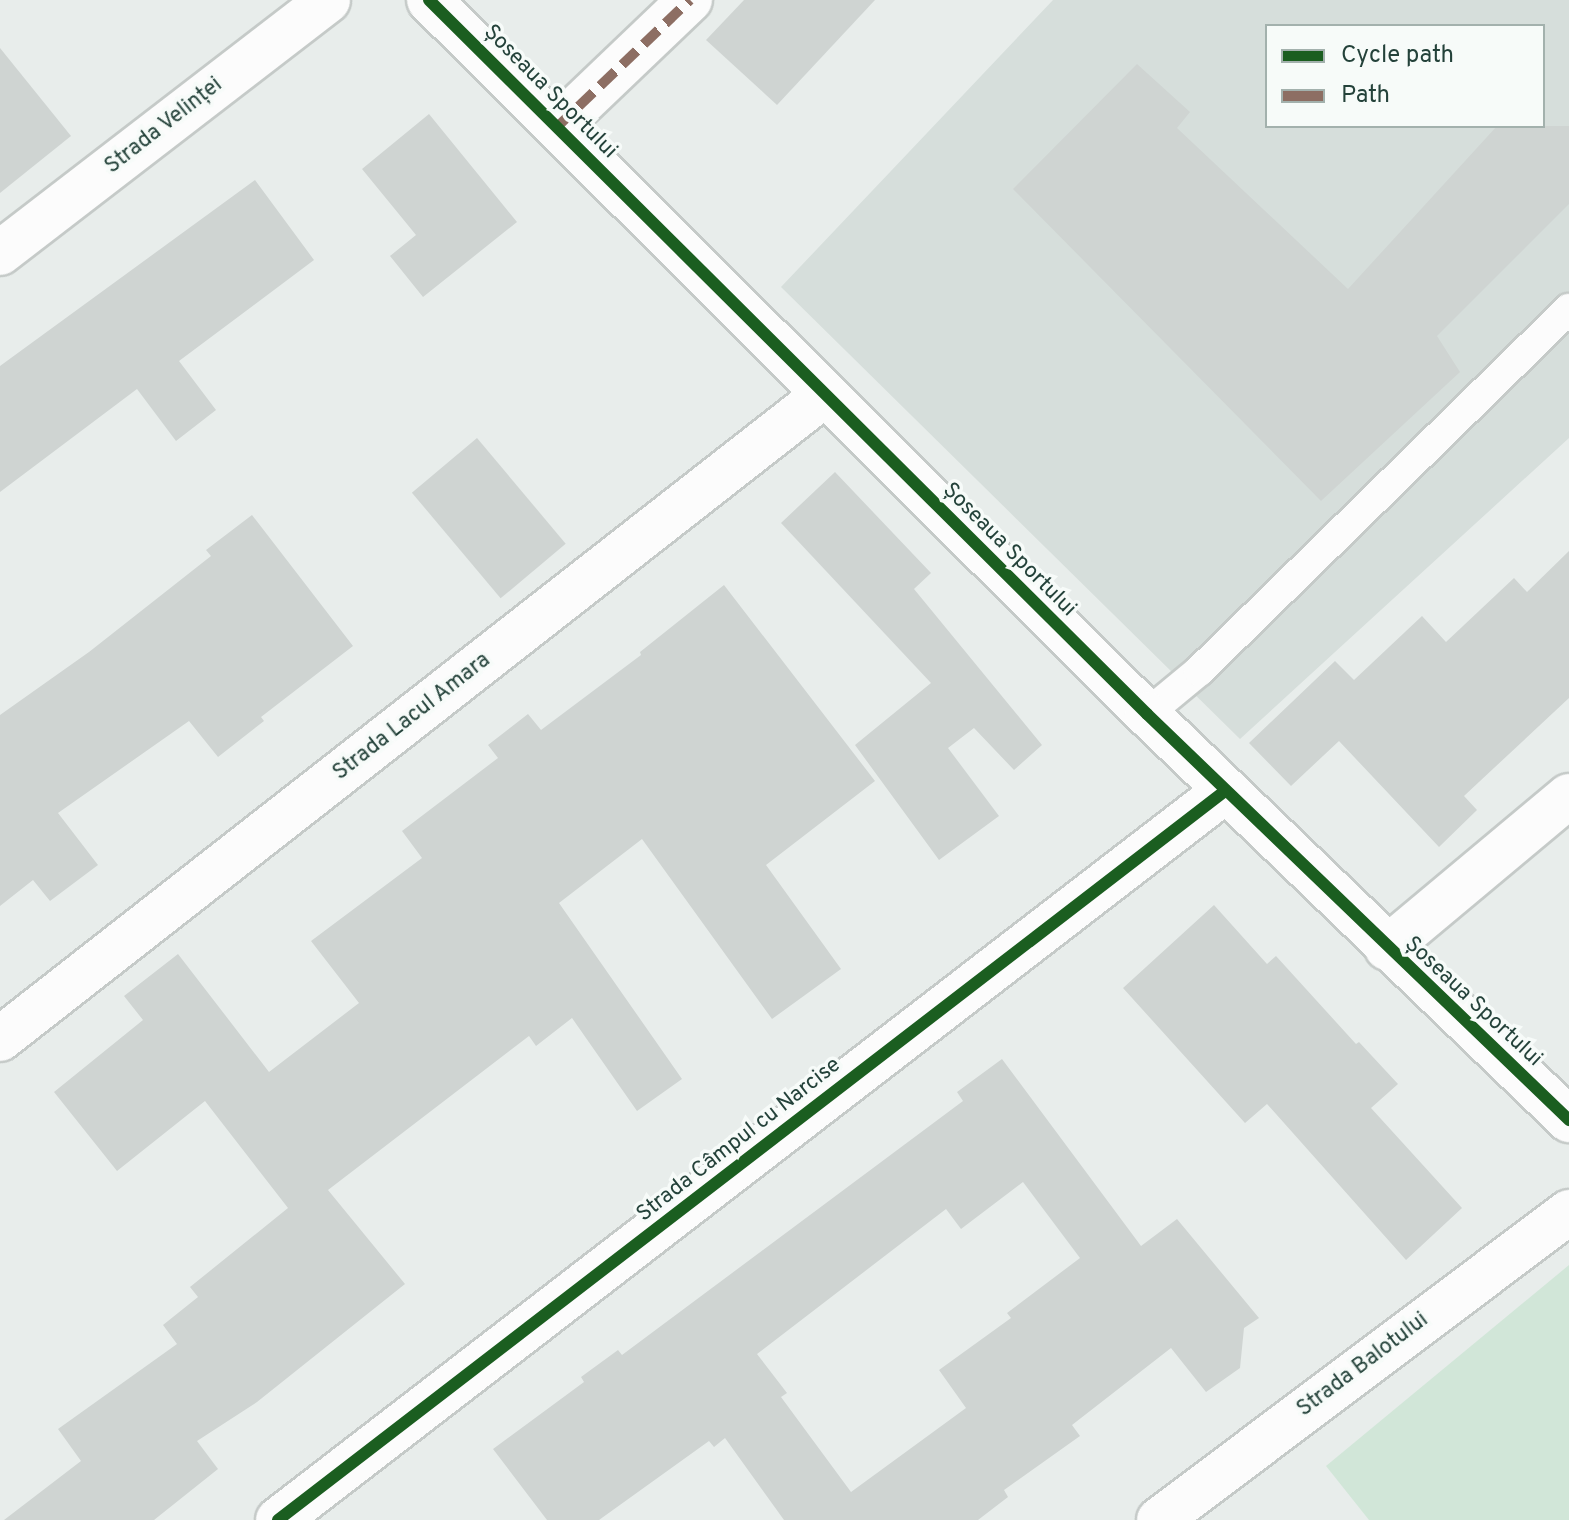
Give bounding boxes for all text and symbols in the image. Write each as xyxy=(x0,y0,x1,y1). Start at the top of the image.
street label: Șoseaua Sportului xyxy=(478,20,622,164)
legend xyxy=(1265,24,1545,128)
text: Cycle path xyxy=(1341,41,1454,71)
street label: Strada Velinței xyxy=(100,72,228,180)
text: Path xyxy=(1341,81,1390,111)
street label: Șoseaua Sportului xyxy=(937,478,1081,622)
street label: Strada Lacul Amara xyxy=(328,647,496,787)
street label: Șoseaua Sportului xyxy=(1399,932,1547,1072)
street label: Strada Câmpul cu Narcise xyxy=(632,1052,846,1228)
street label: Strada Balotului xyxy=(1292,1307,1434,1423)

